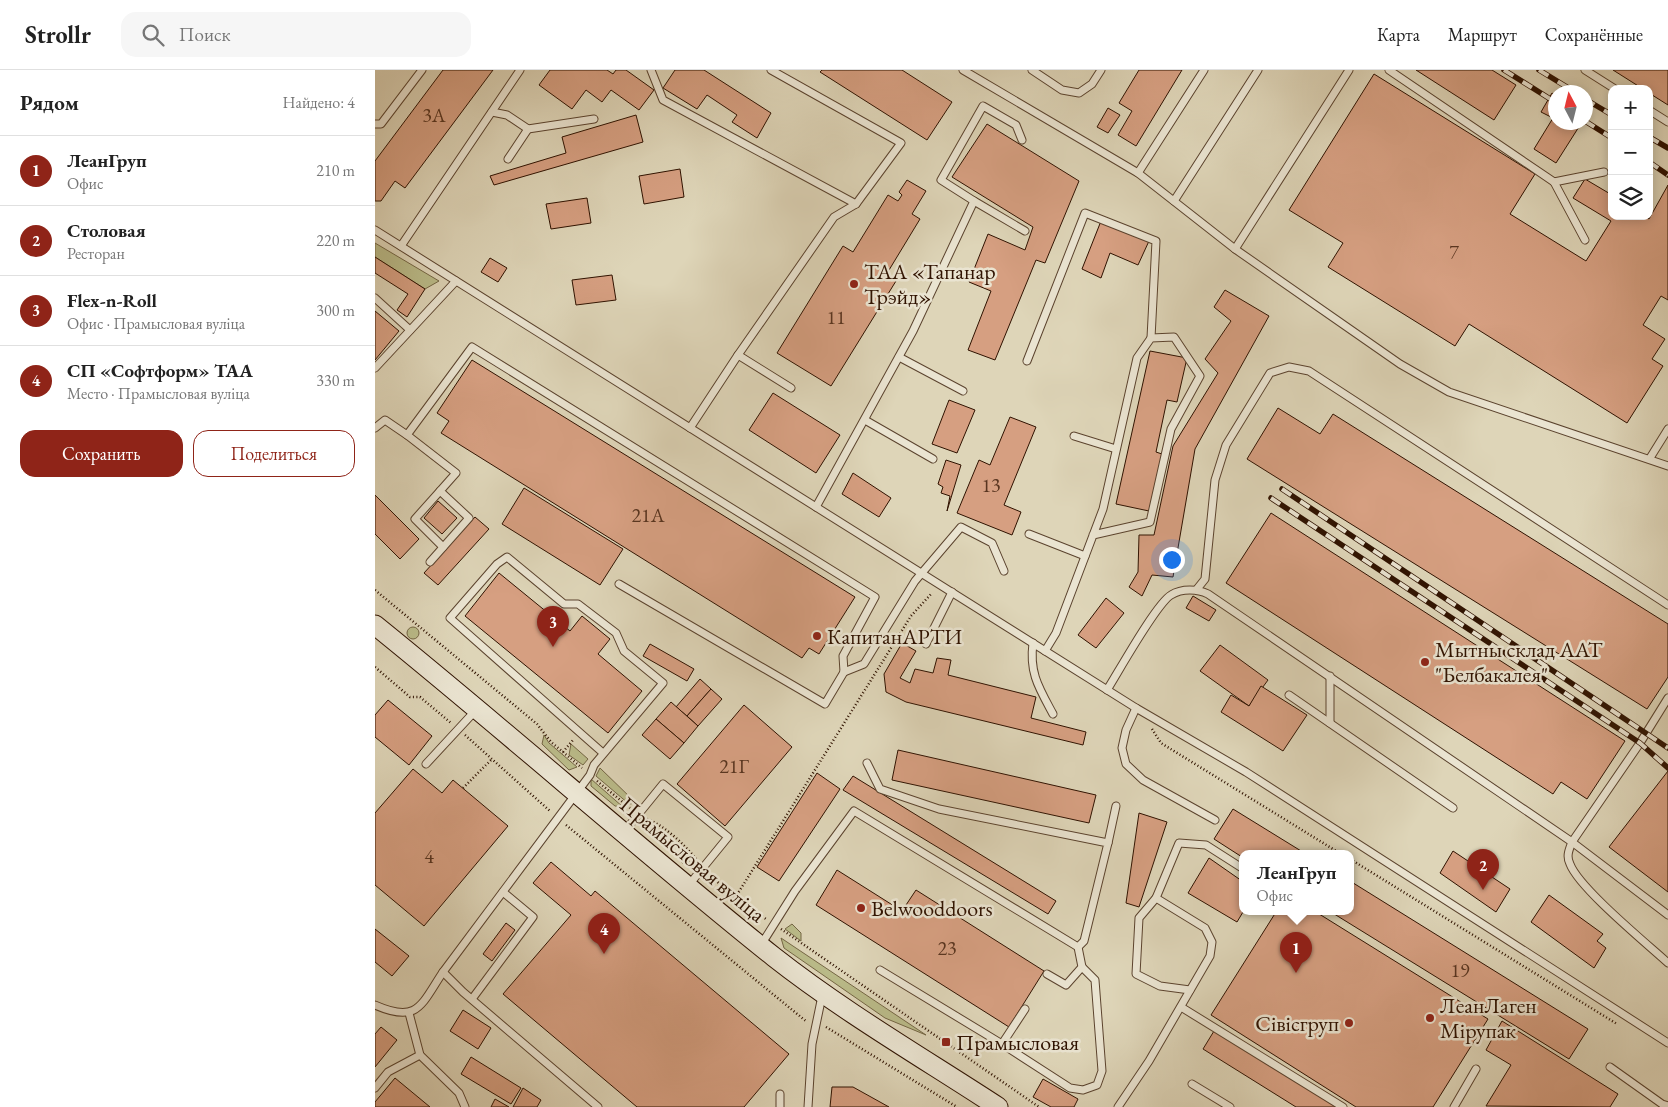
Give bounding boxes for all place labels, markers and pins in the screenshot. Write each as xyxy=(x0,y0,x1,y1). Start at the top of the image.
place label: ТАА «Тапанар Трэйд» xyxy=(864,257,996,311)
marker: ТАА «Тапанар Трэйд» xyxy=(848,278,860,290)
pin: 3 xyxy=(537,606,569,647)
place label: КапитанАРТИ xyxy=(827,622,962,651)
marker: КапитанАРТИ xyxy=(811,630,823,642)
place label: Мытны склад ААТ "Белбакалея" xyxy=(1435,635,1603,689)
marker: Мытны склад ААТ "Белбакалея" xyxy=(1419,656,1431,668)
pin: 2 xyxy=(1467,849,1499,890)
place label: Belwooddoors xyxy=(871,894,993,923)
marker: Belwooddoors xyxy=(855,902,867,914)
pin: 4 xyxy=(588,913,620,954)
pin: 1 xyxy=(1280,932,1312,973)
place label: ЛеанЛаген Мірупак xyxy=(1440,991,1537,1045)
place label: Сівісгруп xyxy=(1255,1009,1339,1038)
marker: ЛеанЛаген Мірупак xyxy=(1424,1012,1436,1024)
marker: Сівісгруп xyxy=(1343,1017,1355,1029)
place label: Прамысловая xyxy=(956,1028,1079,1057)
marker: Прамысловая xyxy=(940,1036,952,1048)

